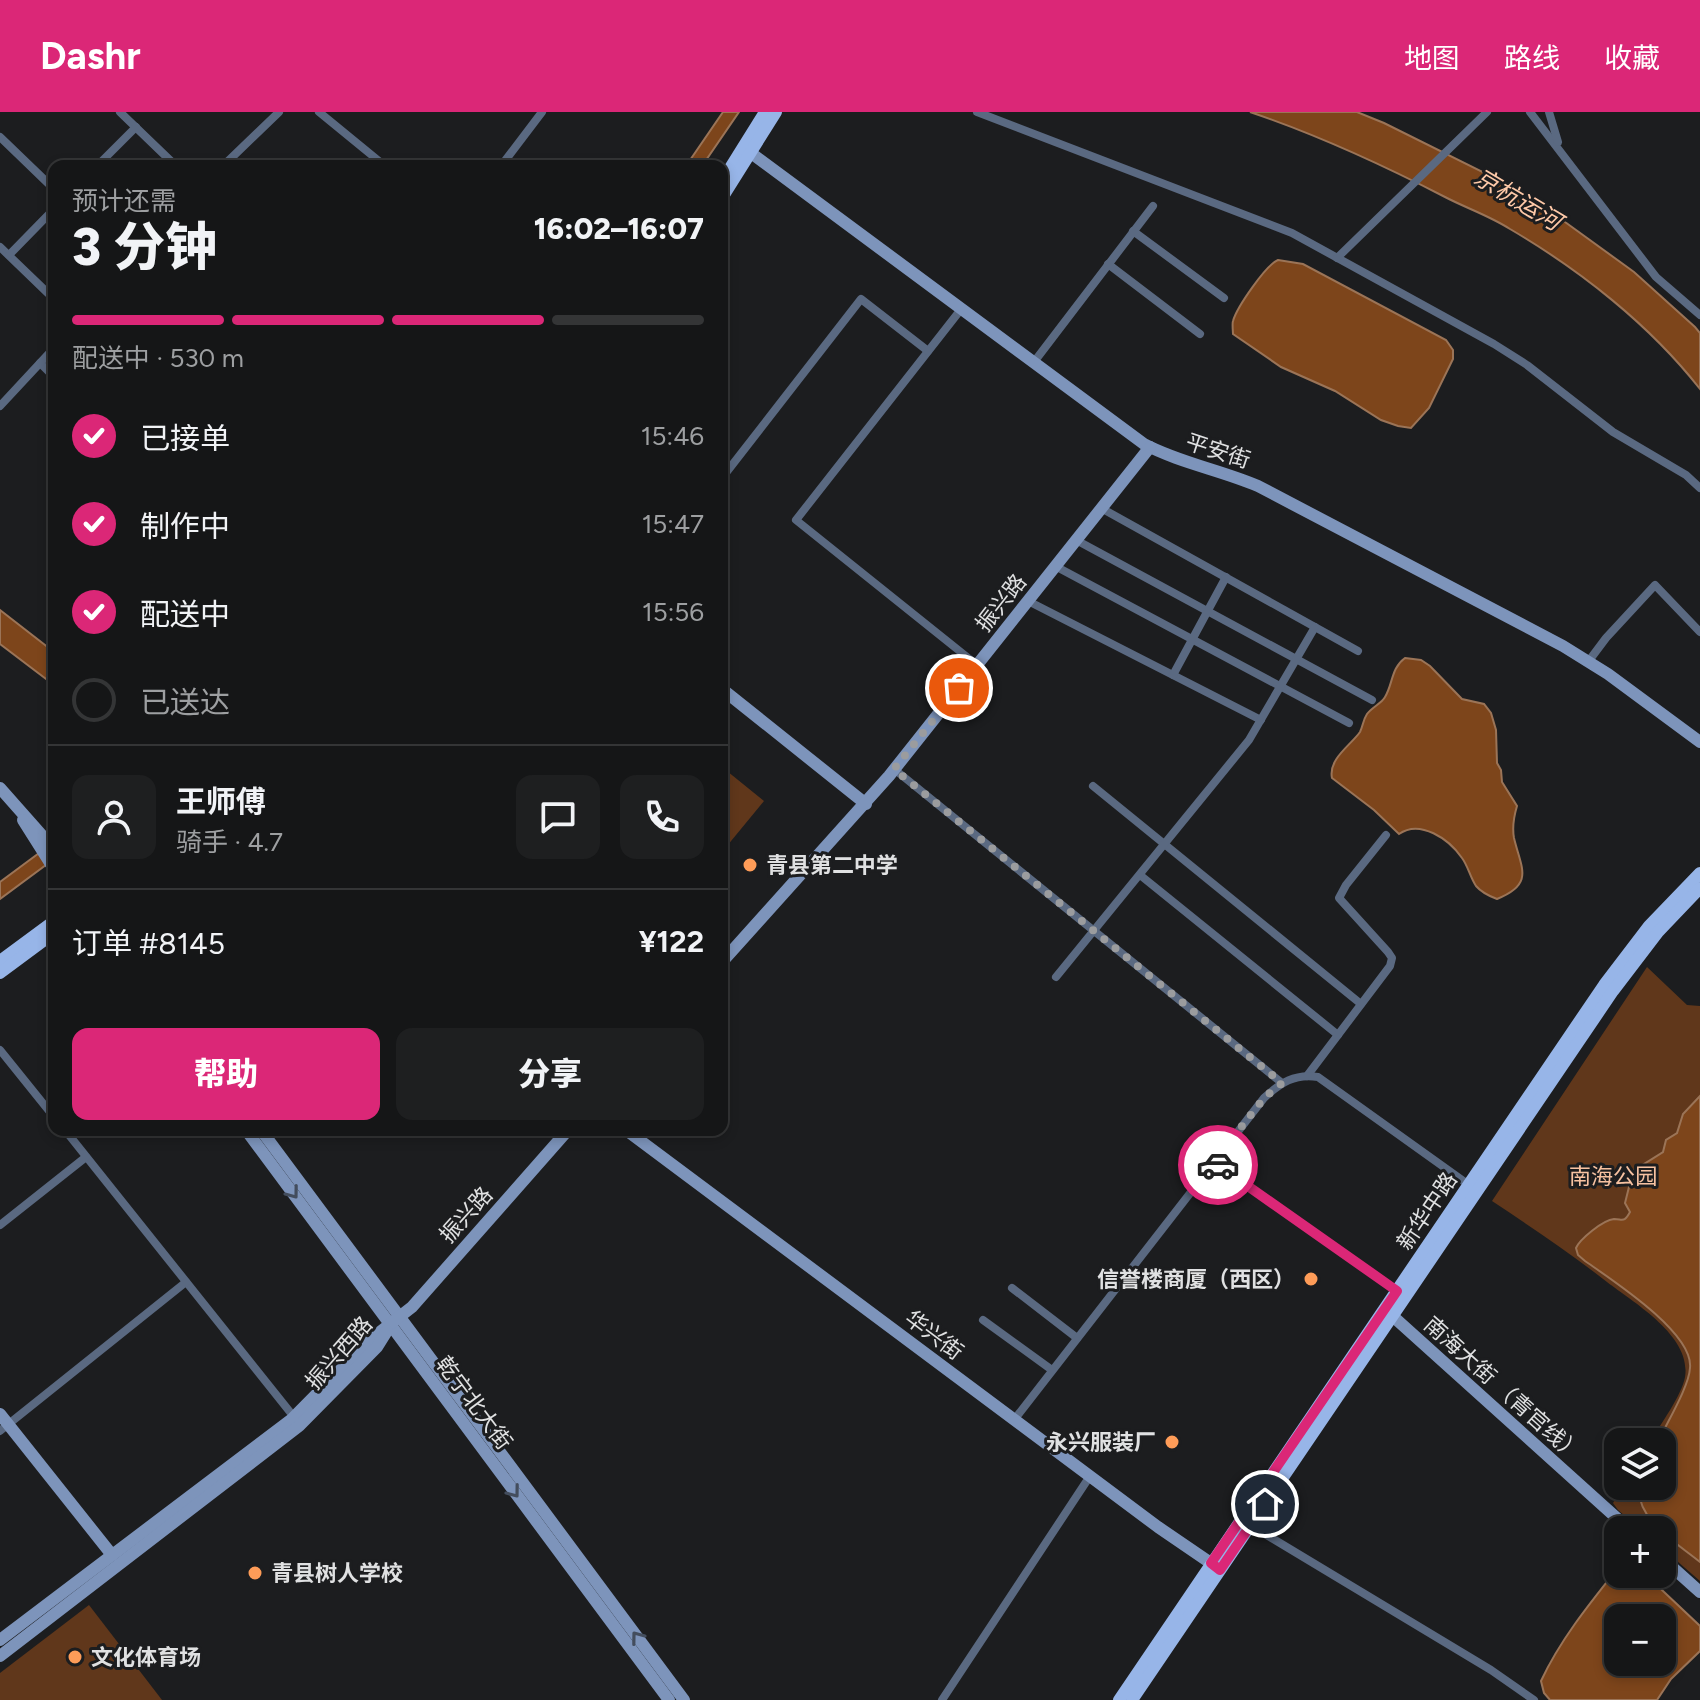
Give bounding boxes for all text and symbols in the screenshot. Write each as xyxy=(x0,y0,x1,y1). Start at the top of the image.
text: Dashr xyxy=(40,33,141,79)
text: 地图 xyxy=(1404,41,1460,75)
text: 路线 xyxy=(1504,41,1560,75)
text: 收藏 xyxy=(1604,41,1660,75)
water label: 京杭运河 xyxy=(1469,162,1570,238)
text: 预计还需 xyxy=(72,185,176,217)
text: 16:02–16:07 xyxy=(534,210,704,247)
text: 3 分钟 xyxy=(72,216,217,278)
text: 配送中 · 530 m xyxy=(72,342,244,374)
icon: check xyxy=(72,414,116,458)
text: 已接单 xyxy=(140,420,230,457)
text: 15:46 xyxy=(641,420,704,452)
street label: 平安街 xyxy=(1182,428,1254,474)
icon: check xyxy=(72,502,116,546)
text: 制作中 xyxy=(140,508,230,545)
text: 15:47 xyxy=(642,508,704,540)
street label: 振兴路 xyxy=(970,569,1032,637)
icon: check xyxy=(72,590,116,634)
text: 配送中 xyxy=(140,596,230,633)
text: 15:56 xyxy=(642,596,704,628)
pin xyxy=(925,654,993,722)
icon: bag xyxy=(937,666,981,710)
text: 已送达 xyxy=(140,684,230,721)
button: person xyxy=(72,775,156,859)
button: chat xyxy=(516,775,600,859)
button: phone xyxy=(620,775,704,859)
text: 王师傅 xyxy=(176,783,266,820)
text: 骑手 · 4.7 xyxy=(176,826,283,858)
place label: 青县第二中学 xyxy=(766,852,898,879)
marker: 青县第二中学 xyxy=(741,856,759,874)
text: ¥122 xyxy=(639,923,704,960)
text: 订单 #8145 xyxy=(72,925,225,962)
button: 帮助 xyxy=(72,1028,380,1120)
button: 分享 xyxy=(396,1028,704,1120)
courier xyxy=(1178,1125,1258,1205)
icon: car xyxy=(1196,1143,1240,1187)
park label: 南海公园 xyxy=(1569,1163,1657,1190)
street label: 新华中路 xyxy=(1391,1167,1463,1255)
street label: 振兴路 xyxy=(434,1181,498,1249)
one-way arrow xyxy=(283,1184,297,1198)
place label: 信誉楼商厦（西区） xyxy=(1097,1266,1295,1293)
marker: 信誉楼商厦（西区） xyxy=(1302,1270,1320,1288)
street label: 华兴街 xyxy=(900,1304,968,1366)
street label: 振兴西路 xyxy=(300,1311,378,1395)
street label: 南海大街 （青官线） xyxy=(1418,1311,1588,1467)
street label: 乾宁北大街 xyxy=(430,1351,518,1455)
map controls xyxy=(1604,1428,1676,1676)
button: layers xyxy=(1604,1428,1676,1500)
place label: 永兴服装厂 xyxy=(1046,1429,1156,1456)
marker: 永兴服装厂 xyxy=(1163,1433,1181,1451)
pin xyxy=(1231,1470,1299,1538)
icon: home xyxy=(1243,1482,1287,1526)
one-way arrow xyxy=(505,1483,519,1497)
button: + xyxy=(1604,1516,1676,1588)
place label: 青县树人学校 xyxy=(271,1560,403,1587)
marker: 青县树人学校 xyxy=(246,1564,264,1582)
button: − xyxy=(1604,1604,1676,1676)
one-way arrow xyxy=(633,1632,647,1646)
place label: 文化体育场 xyxy=(91,1644,201,1671)
marker: 文化体育场 xyxy=(66,1648,84,1666)

